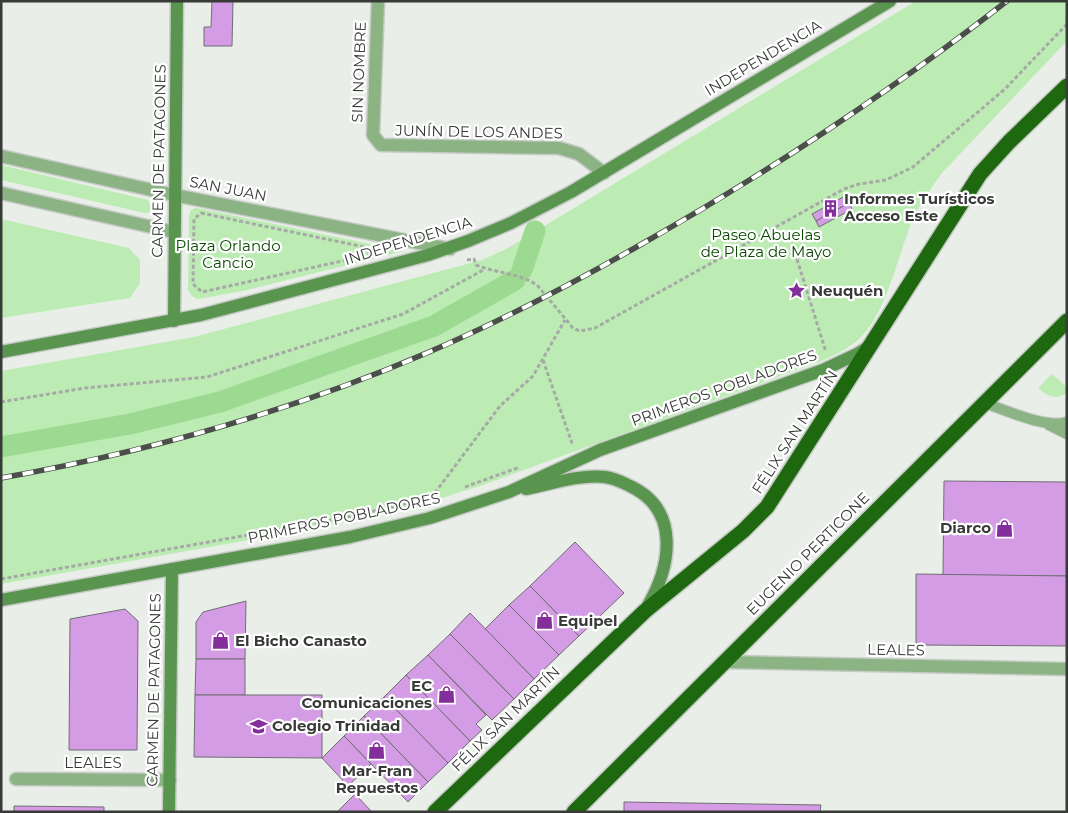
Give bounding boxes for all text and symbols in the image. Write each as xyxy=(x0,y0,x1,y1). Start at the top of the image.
street label: INDEPENDENCIA xyxy=(701,15,825,100)
street label: SIN NOMBRE xyxy=(347,21,370,123)
street label: CARMEN DE PATAGONES xyxy=(147,64,170,258)
street label: JUNÍN DE LOS ANDES xyxy=(394,121,563,142)
street label: SAN JUAN xyxy=(188,172,268,205)
place label: Informes Turísticos Acceso Este xyxy=(843,189,995,225)
building icon: Informes Turísticos Acceso Este xyxy=(820,198,840,218)
street label: INDEPENDENCIA xyxy=(342,212,474,269)
park label: Paseo Abuelas de Plaza de Mayo xyxy=(701,225,831,261)
park label: Plaza Orlando Cancio xyxy=(175,236,281,272)
place icon: Neuquén xyxy=(787,281,807,301)
place label: Neuquén xyxy=(811,281,883,300)
street label: PRIMEROS POBLADORES xyxy=(628,345,819,430)
street label: FÉLIX SAN MARTÍN xyxy=(748,366,842,497)
street label: PRIMEROS POBLADORES xyxy=(246,488,442,547)
street label: EUGENIO PERTICONE xyxy=(742,488,873,619)
place label: Diarco xyxy=(940,518,991,537)
shop icon: Diarco xyxy=(995,518,1015,538)
street label: CARMEN DE PATAGONES xyxy=(142,593,165,787)
shop icon: Equipel xyxy=(534,611,554,631)
place label: Equipel xyxy=(558,611,618,630)
shop icon: El Bicho Canasto xyxy=(211,631,231,651)
place label: El Bicho Canasto xyxy=(235,631,367,650)
street label: LEALES xyxy=(867,639,925,660)
street label: FÉLIX SAN MARTÍN xyxy=(447,662,564,775)
place label: EC Comunicaciones xyxy=(301,676,432,712)
shop icon: EC Comunicaciones xyxy=(436,685,456,705)
school or university icon: Colegio Trinidad xyxy=(248,716,268,736)
place label: Colegio Trinidad xyxy=(272,716,400,735)
shop icon: Mar-Fran Repuestos xyxy=(367,740,387,760)
street label: LEALES xyxy=(64,753,122,772)
place label: Mar-Fran Repuestos xyxy=(336,761,418,797)

